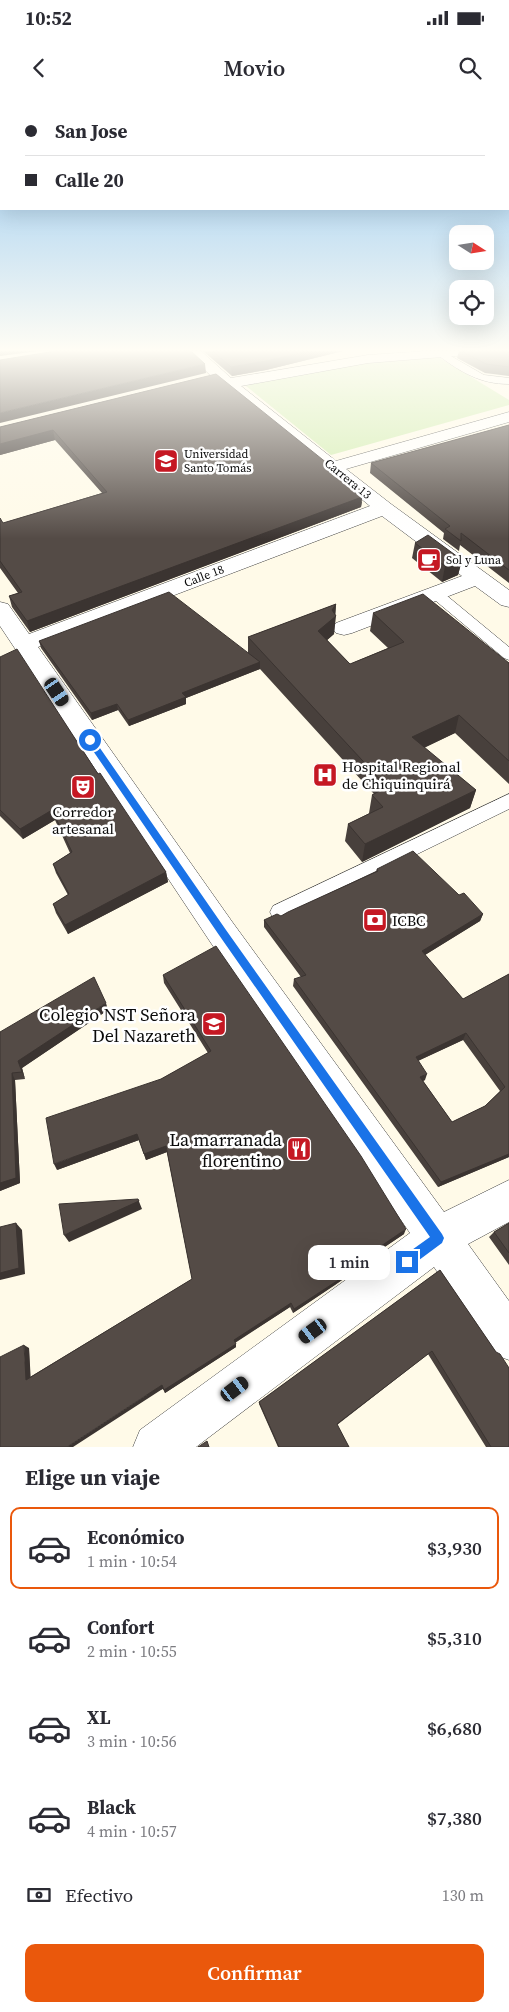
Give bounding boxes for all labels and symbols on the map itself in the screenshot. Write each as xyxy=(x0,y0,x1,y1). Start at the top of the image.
north arrow xyxy=(449,225,494,270)
place label: Universidad Santo Tomás xyxy=(184,446,252,476)
school or university icon: Universidad Santo Tomás xyxy=(153,448,179,474)
street label: Carrera 13 xyxy=(321,455,375,503)
cafe icon: Sol y Luna xyxy=(416,547,442,573)
place label: Sol y Luna xyxy=(446,552,502,568)
street label: Calle 18 xyxy=(182,561,226,591)
car xyxy=(42,675,71,709)
route start xyxy=(79,729,101,751)
place label: Hospital Regional de Chiquinquirá xyxy=(342,756,461,794)
hospital icon: Hospital Regional de Chiquinquirá xyxy=(312,762,338,788)
theatre icon: Corredor artesanal xyxy=(70,774,96,800)
place label: Corredor artesanal xyxy=(52,801,115,839)
bank icon: ICBC xyxy=(362,907,388,933)
place label: ICBC xyxy=(392,910,425,931)
place label: Colegio NST Señora Del Nazareth xyxy=(39,1002,197,1048)
school or university icon: Colegio NST Señora Del Nazareth xyxy=(201,1011,227,1037)
place label: La marranada florentino xyxy=(169,1127,283,1173)
restaurant icon: La marranada florentino xyxy=(286,1136,312,1162)
callout: 1 min xyxy=(307,1244,390,1280)
route end xyxy=(396,1251,418,1273)
car xyxy=(296,1316,329,1346)
car xyxy=(218,1374,251,1404)

